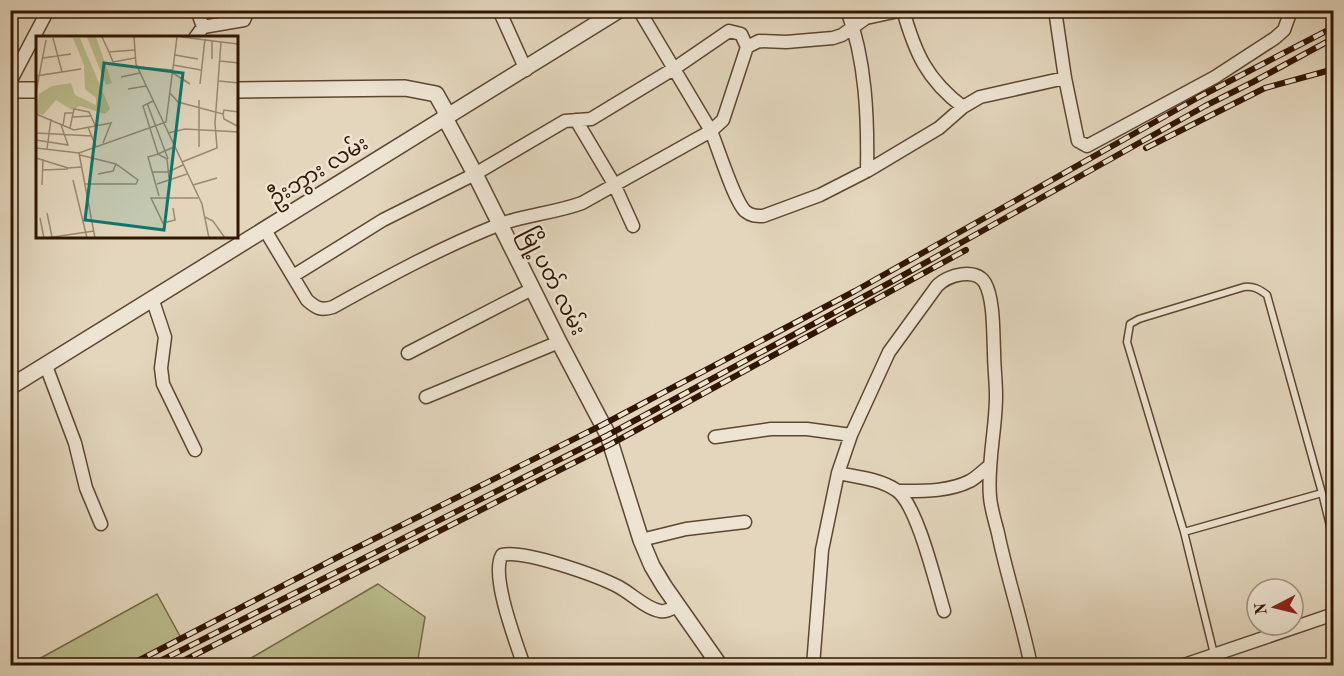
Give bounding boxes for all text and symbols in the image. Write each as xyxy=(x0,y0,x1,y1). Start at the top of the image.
inset map xyxy=(36,36,238,238)
street label: ဦးဘွား လမ်း xyxy=(262,127,375,215)
street label: မြို့ပတ် လမ်း xyxy=(511,222,594,341)
north arrow xyxy=(1245,577,1305,637)
text: N xyxy=(1253,601,1271,616)

